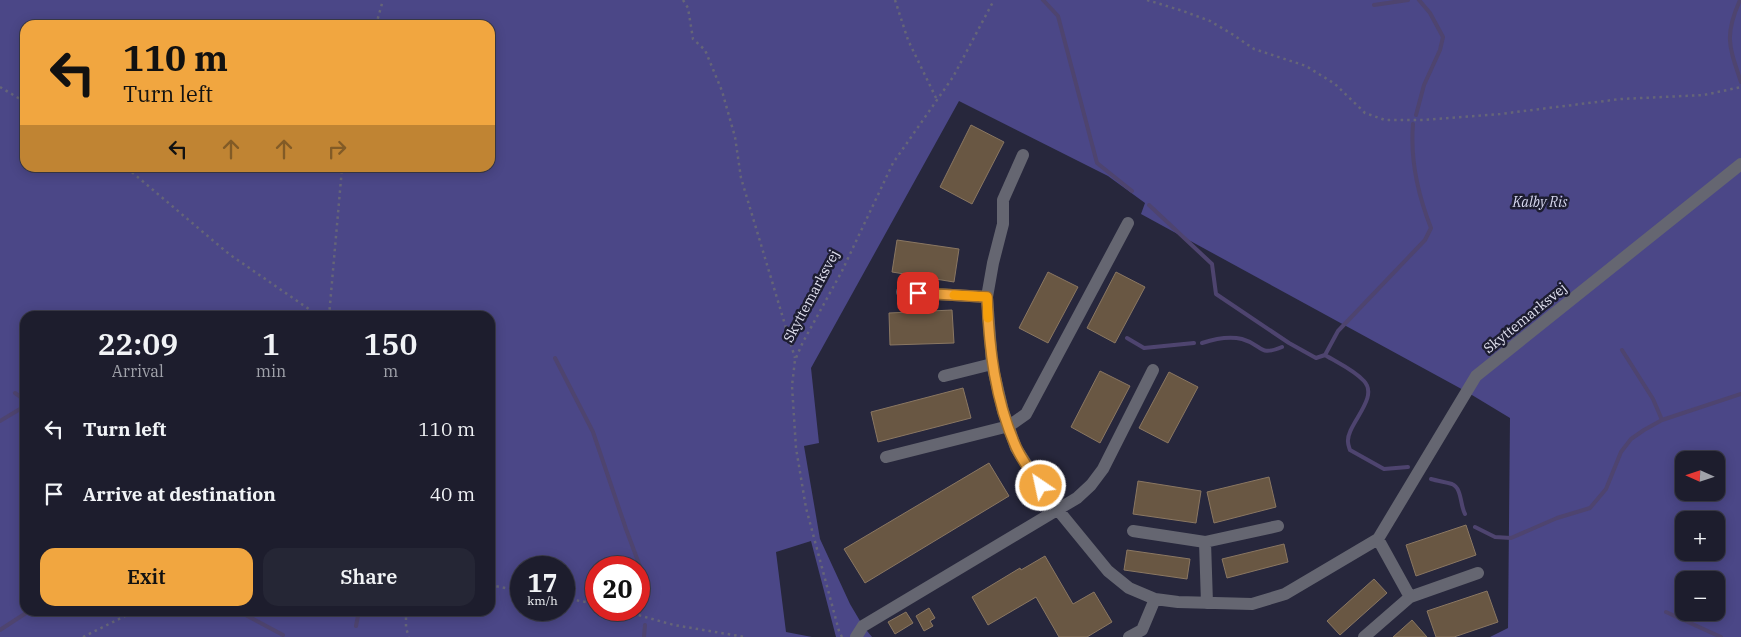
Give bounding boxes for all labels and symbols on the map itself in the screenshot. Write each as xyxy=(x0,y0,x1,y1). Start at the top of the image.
park label: Kalby Ris xyxy=(1512,193,1568,211)
street label: Skyttemarksvej xyxy=(779,247,843,345)
pin xyxy=(897,272,939,314)
street label: Skyttemarksvej xyxy=(1480,279,1570,357)
north arrow xyxy=(1675,451,1725,501)
position arrow xyxy=(1014,459,1066,511)
speed limit sign: 20 xyxy=(585,556,650,621)

